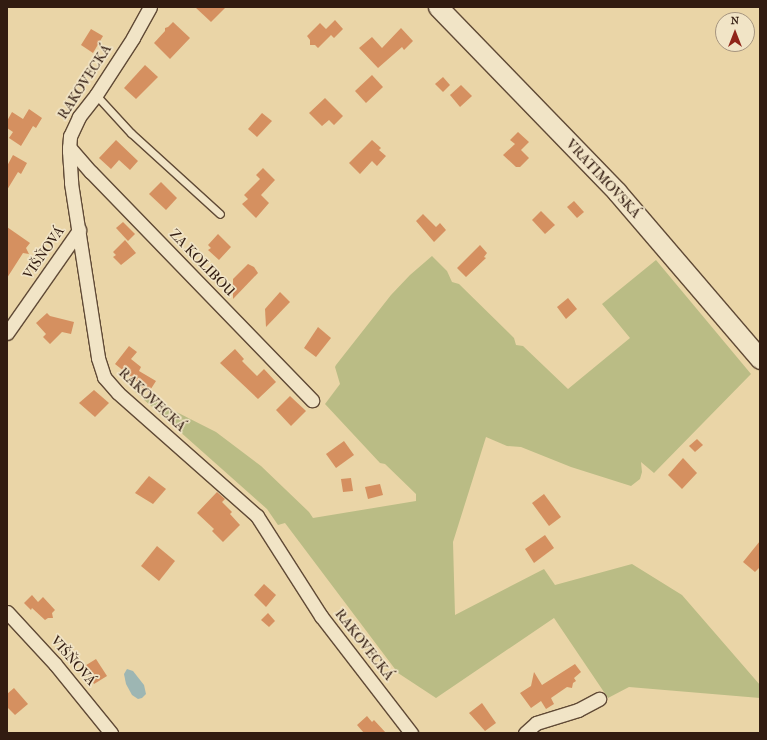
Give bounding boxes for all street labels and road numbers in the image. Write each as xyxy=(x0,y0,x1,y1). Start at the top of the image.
street label: RAKOVECKÁ xyxy=(55,41,115,123)
street label: VRATIMOVSKÁ xyxy=(562,136,644,222)
street label: VIŠŇOVÁ xyxy=(20,223,68,283)
street label: ZA KOLIBOU xyxy=(166,226,238,300)
street label: RAKOVECKÁ xyxy=(115,365,189,435)
street label: RAKOVECKÁ xyxy=(331,606,397,684)
street label: VIŠŇOVÁ xyxy=(47,633,99,689)

